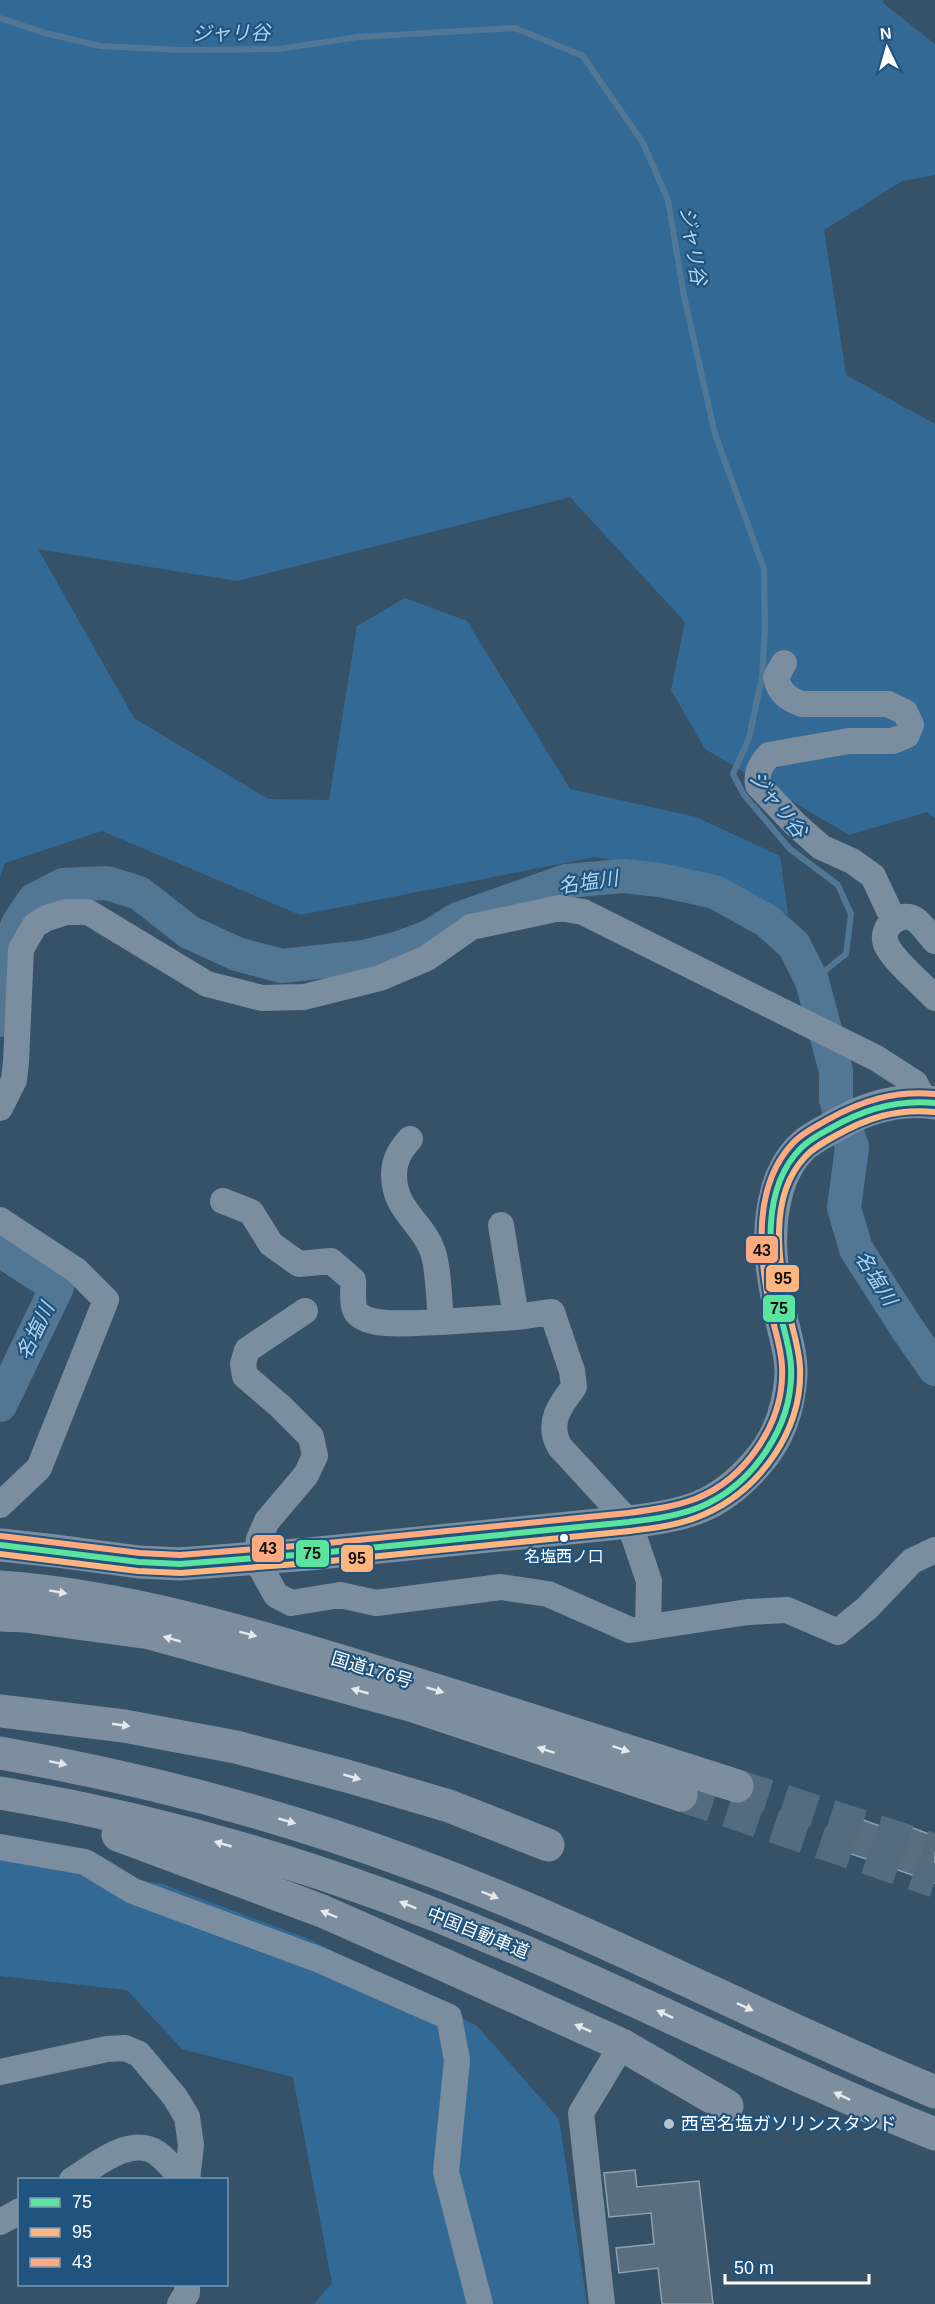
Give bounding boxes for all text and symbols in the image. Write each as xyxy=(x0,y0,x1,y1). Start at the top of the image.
north arrow xyxy=(857,18,917,78)
water label: ジャリ谷 xyxy=(191,21,273,45)
text: N xyxy=(879,25,892,43)
water label: ジャリ谷 xyxy=(676,205,710,289)
water label: ジャリ谷 xyxy=(745,766,812,843)
water label: 名塩川 xyxy=(557,867,621,897)
line badge: 43 xyxy=(745,1235,779,1264)
text: 43 xyxy=(753,1242,771,1259)
water label: 名塩川 xyxy=(851,1247,902,1311)
line badge: 95 xyxy=(765,1264,800,1293)
text: 95 xyxy=(774,1270,792,1287)
line badge: 75 xyxy=(762,1294,796,1323)
water label: 名塩川 xyxy=(12,1297,59,1363)
text: 75 xyxy=(770,1300,788,1317)
marker: 名塩西ノ口 xyxy=(558,1532,570,1544)
line badge: 43 xyxy=(251,1534,285,1563)
line badge: 75 xyxy=(295,1539,330,1568)
text: 43 xyxy=(259,1540,277,1557)
line badge: 95 xyxy=(340,1544,374,1573)
text: 75 xyxy=(303,1545,321,1562)
place label: 名塩西ノ口 xyxy=(524,1548,604,1565)
text: 95 xyxy=(348,1550,366,1567)
one-way arrow xyxy=(49,1588,68,1597)
one-way arrow xyxy=(240,1630,258,1639)
one-way arrow xyxy=(163,1634,181,1643)
street label: 国道176号 xyxy=(329,1648,415,1692)
one-way arrow xyxy=(426,1685,444,1695)
one-way arrow xyxy=(351,1686,369,1696)
one-way arrow xyxy=(111,1721,130,1730)
one-way arrow xyxy=(537,1745,555,1754)
one-way arrow xyxy=(612,1745,630,1754)
one-way arrow xyxy=(48,1759,67,1769)
one-way arrow xyxy=(343,1773,361,1782)
one-way arrow xyxy=(278,1817,296,1826)
one-way arrow xyxy=(214,1839,232,1848)
one-way arrow xyxy=(481,1891,499,1900)
one-way arrow xyxy=(399,1900,417,1910)
street label: 中国自動車道 xyxy=(424,1903,532,1963)
one-way arrow xyxy=(319,1909,337,1919)
one-way arrow xyxy=(737,2003,754,2012)
one-way arrow xyxy=(656,2009,674,2019)
one-way arrow xyxy=(574,2023,592,2033)
one-way arrow xyxy=(834,2091,851,2100)
place label: 西宮名塩ガソリンスタンド xyxy=(681,2114,897,2134)
marker: 西宮名塩ガソリンスタンド xyxy=(662,2117,676,2131)
legend xyxy=(18,2178,228,2286)
text: 75 xyxy=(72,2192,92,2212)
text: 95 xyxy=(72,2222,92,2242)
scale bar xyxy=(725,2247,869,2285)
text: 43 xyxy=(72,2252,92,2272)
text: 50 m xyxy=(734,2258,774,2278)

